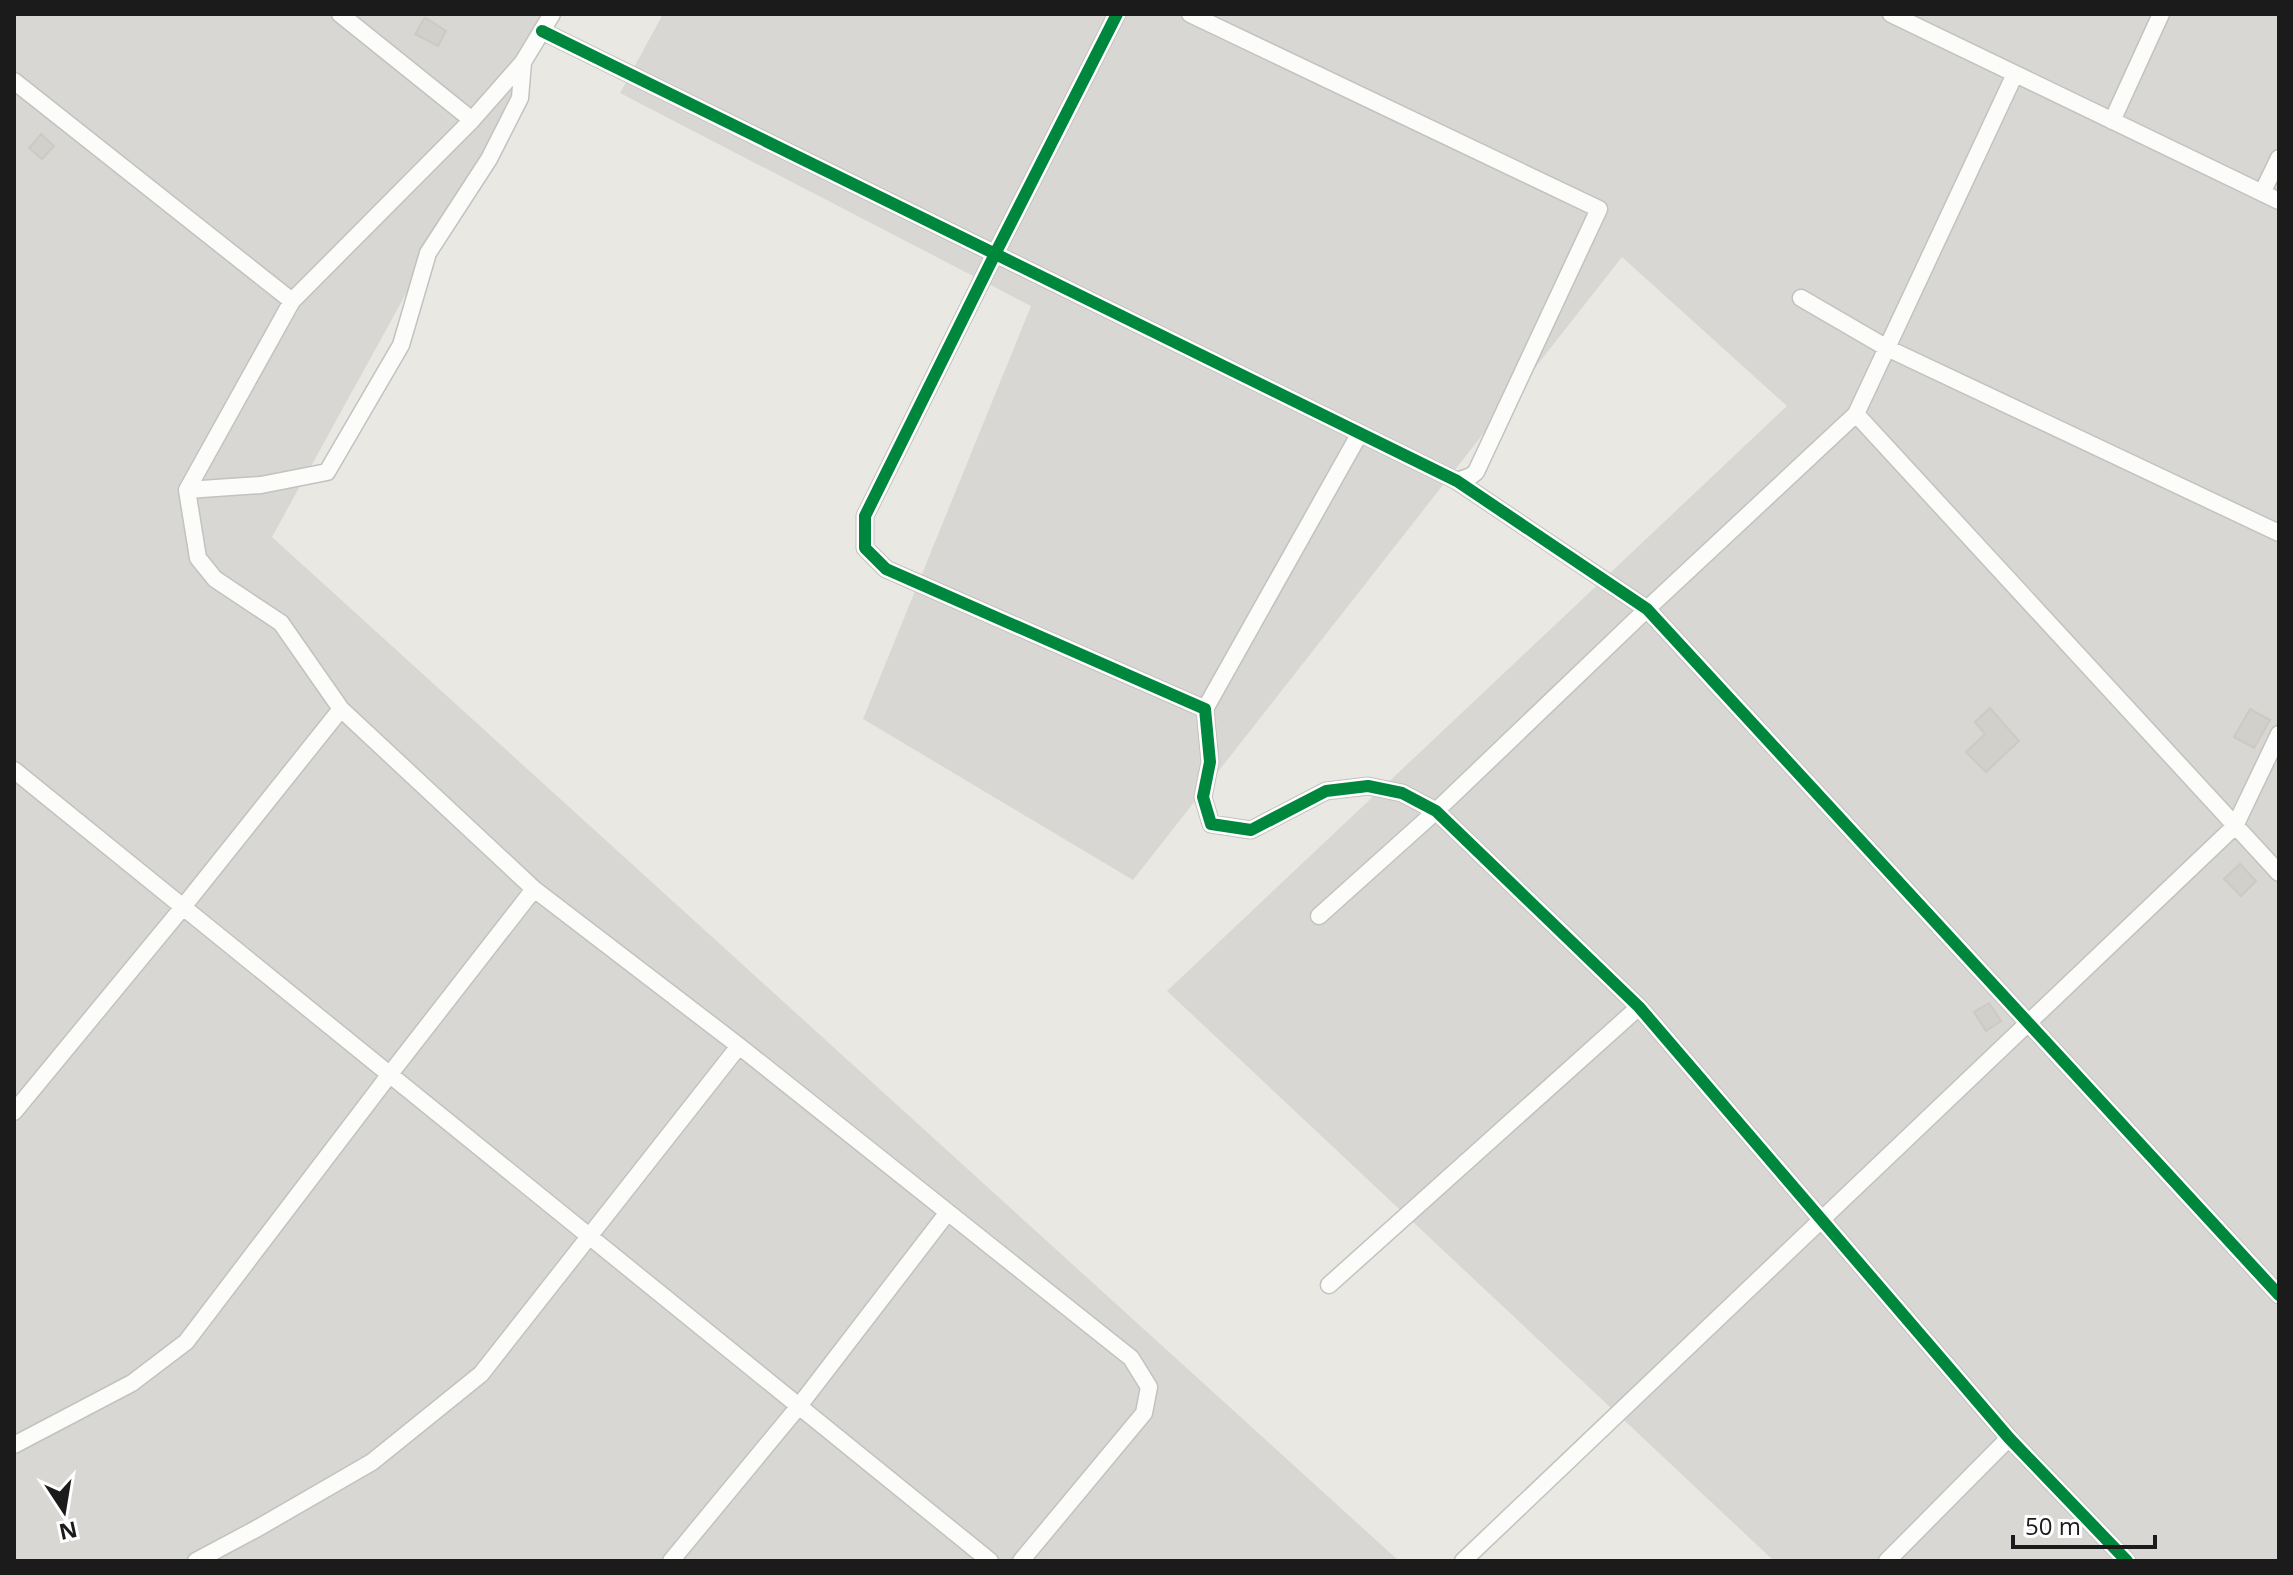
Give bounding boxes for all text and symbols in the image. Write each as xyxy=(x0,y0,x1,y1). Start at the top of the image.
north arrow xyxy=(24,1471,104,1551)
scale bar xyxy=(2013,1499,2155,1549)
text: 50 m xyxy=(2025,1509,2081,1542)
text: N xyxy=(56,1515,80,1548)

